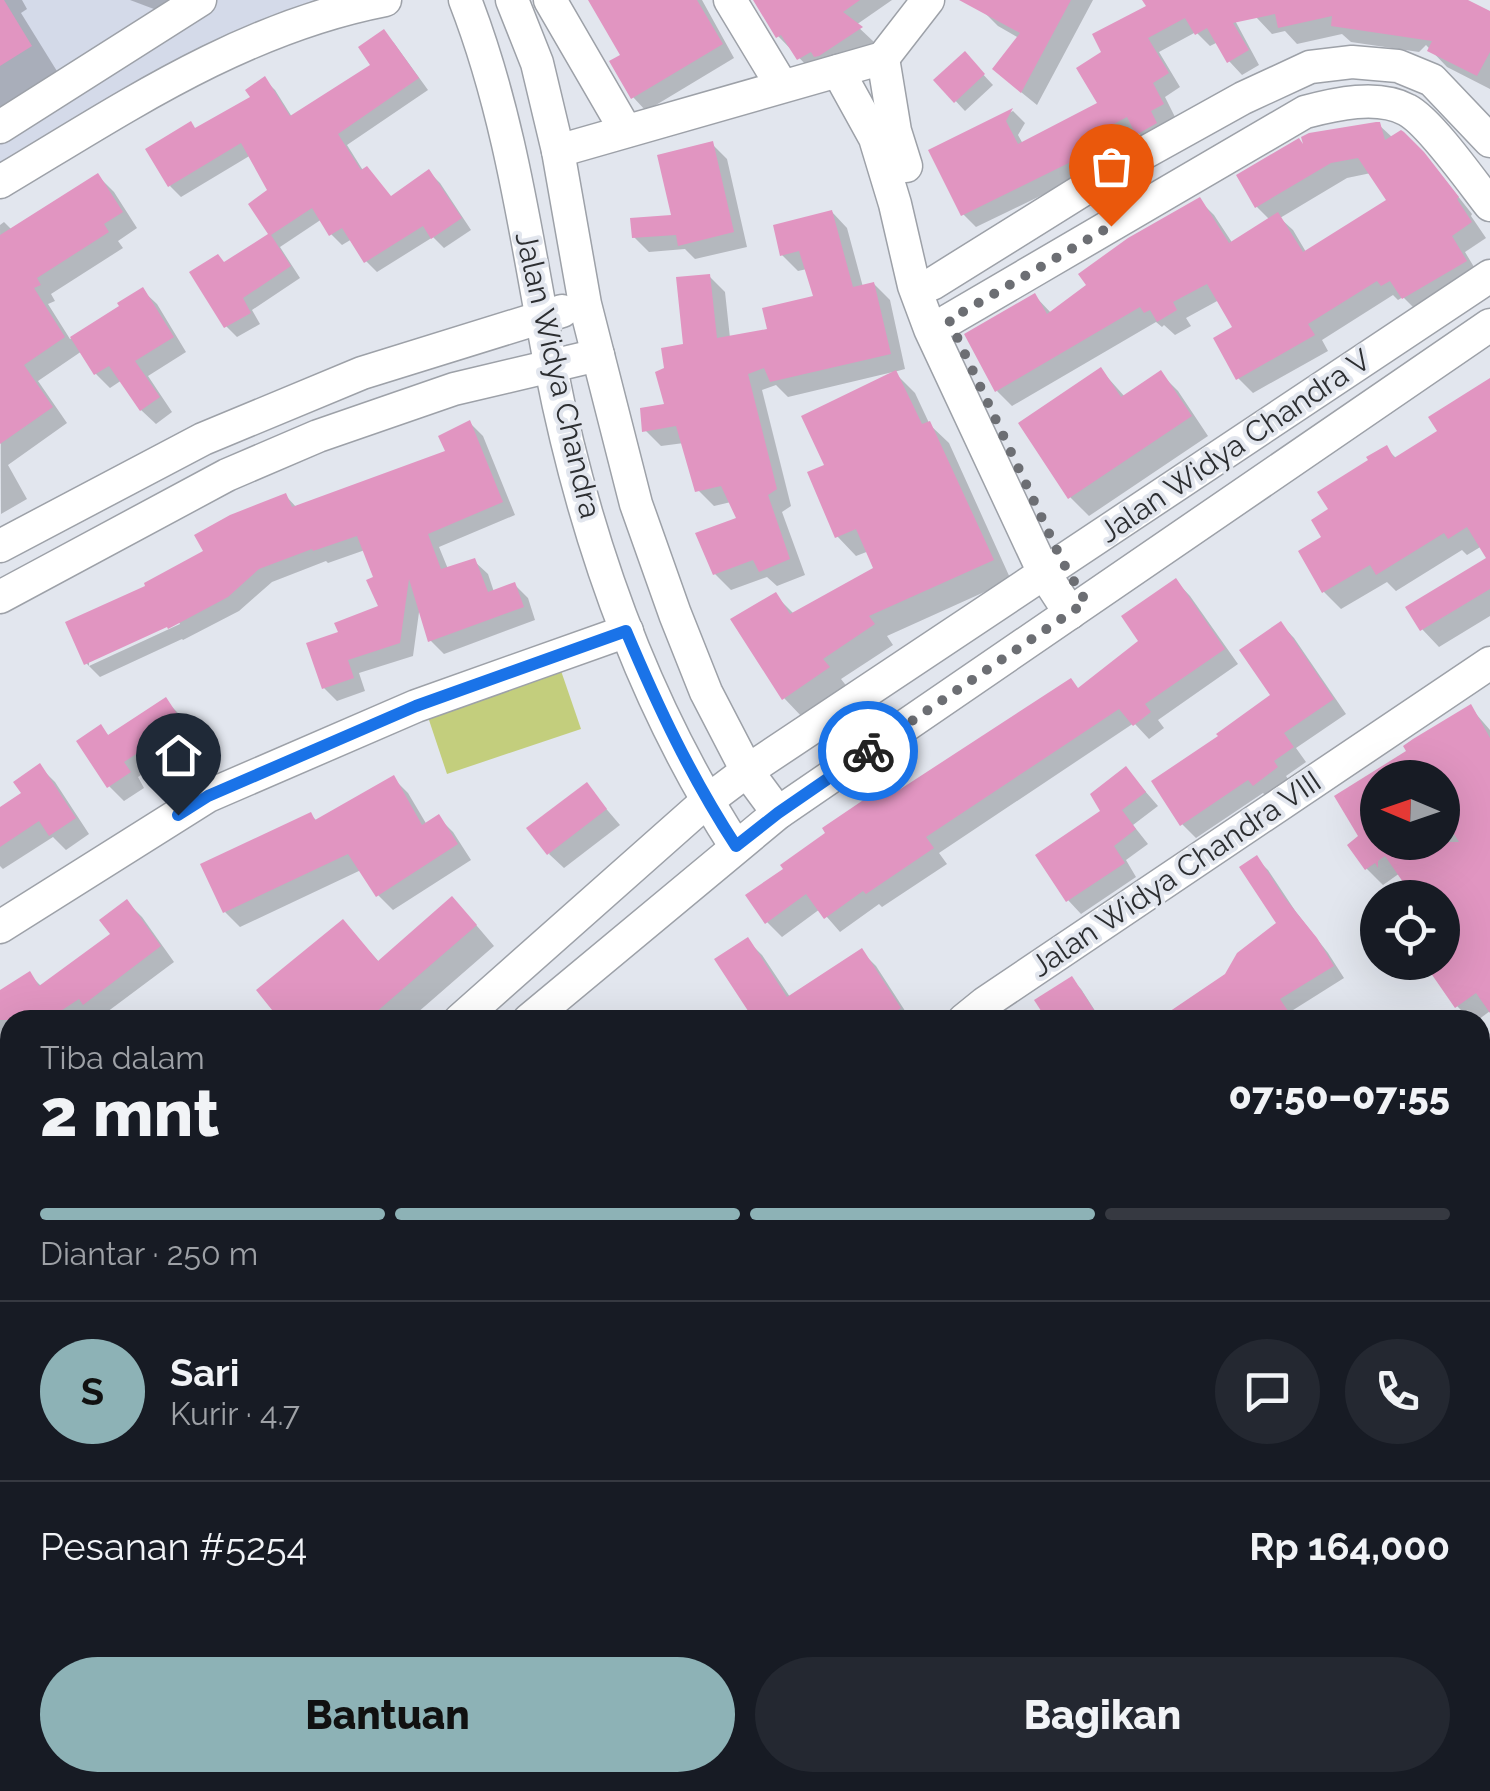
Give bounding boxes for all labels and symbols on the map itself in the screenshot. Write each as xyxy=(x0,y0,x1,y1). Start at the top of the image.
pin xyxy=(1069,124,1154,227)
street label: Jalan Widya Chandra xyxy=(508,228,608,522)
street label: Jalan Widya Chandra V xyxy=(1092,342,1377,550)
courier xyxy=(818,701,918,801)
pin xyxy=(136,713,221,816)
north arrow xyxy=(1360,760,1460,860)
street label: Jalan Widya Chandra VIII xyxy=(1024,763,1327,984)

